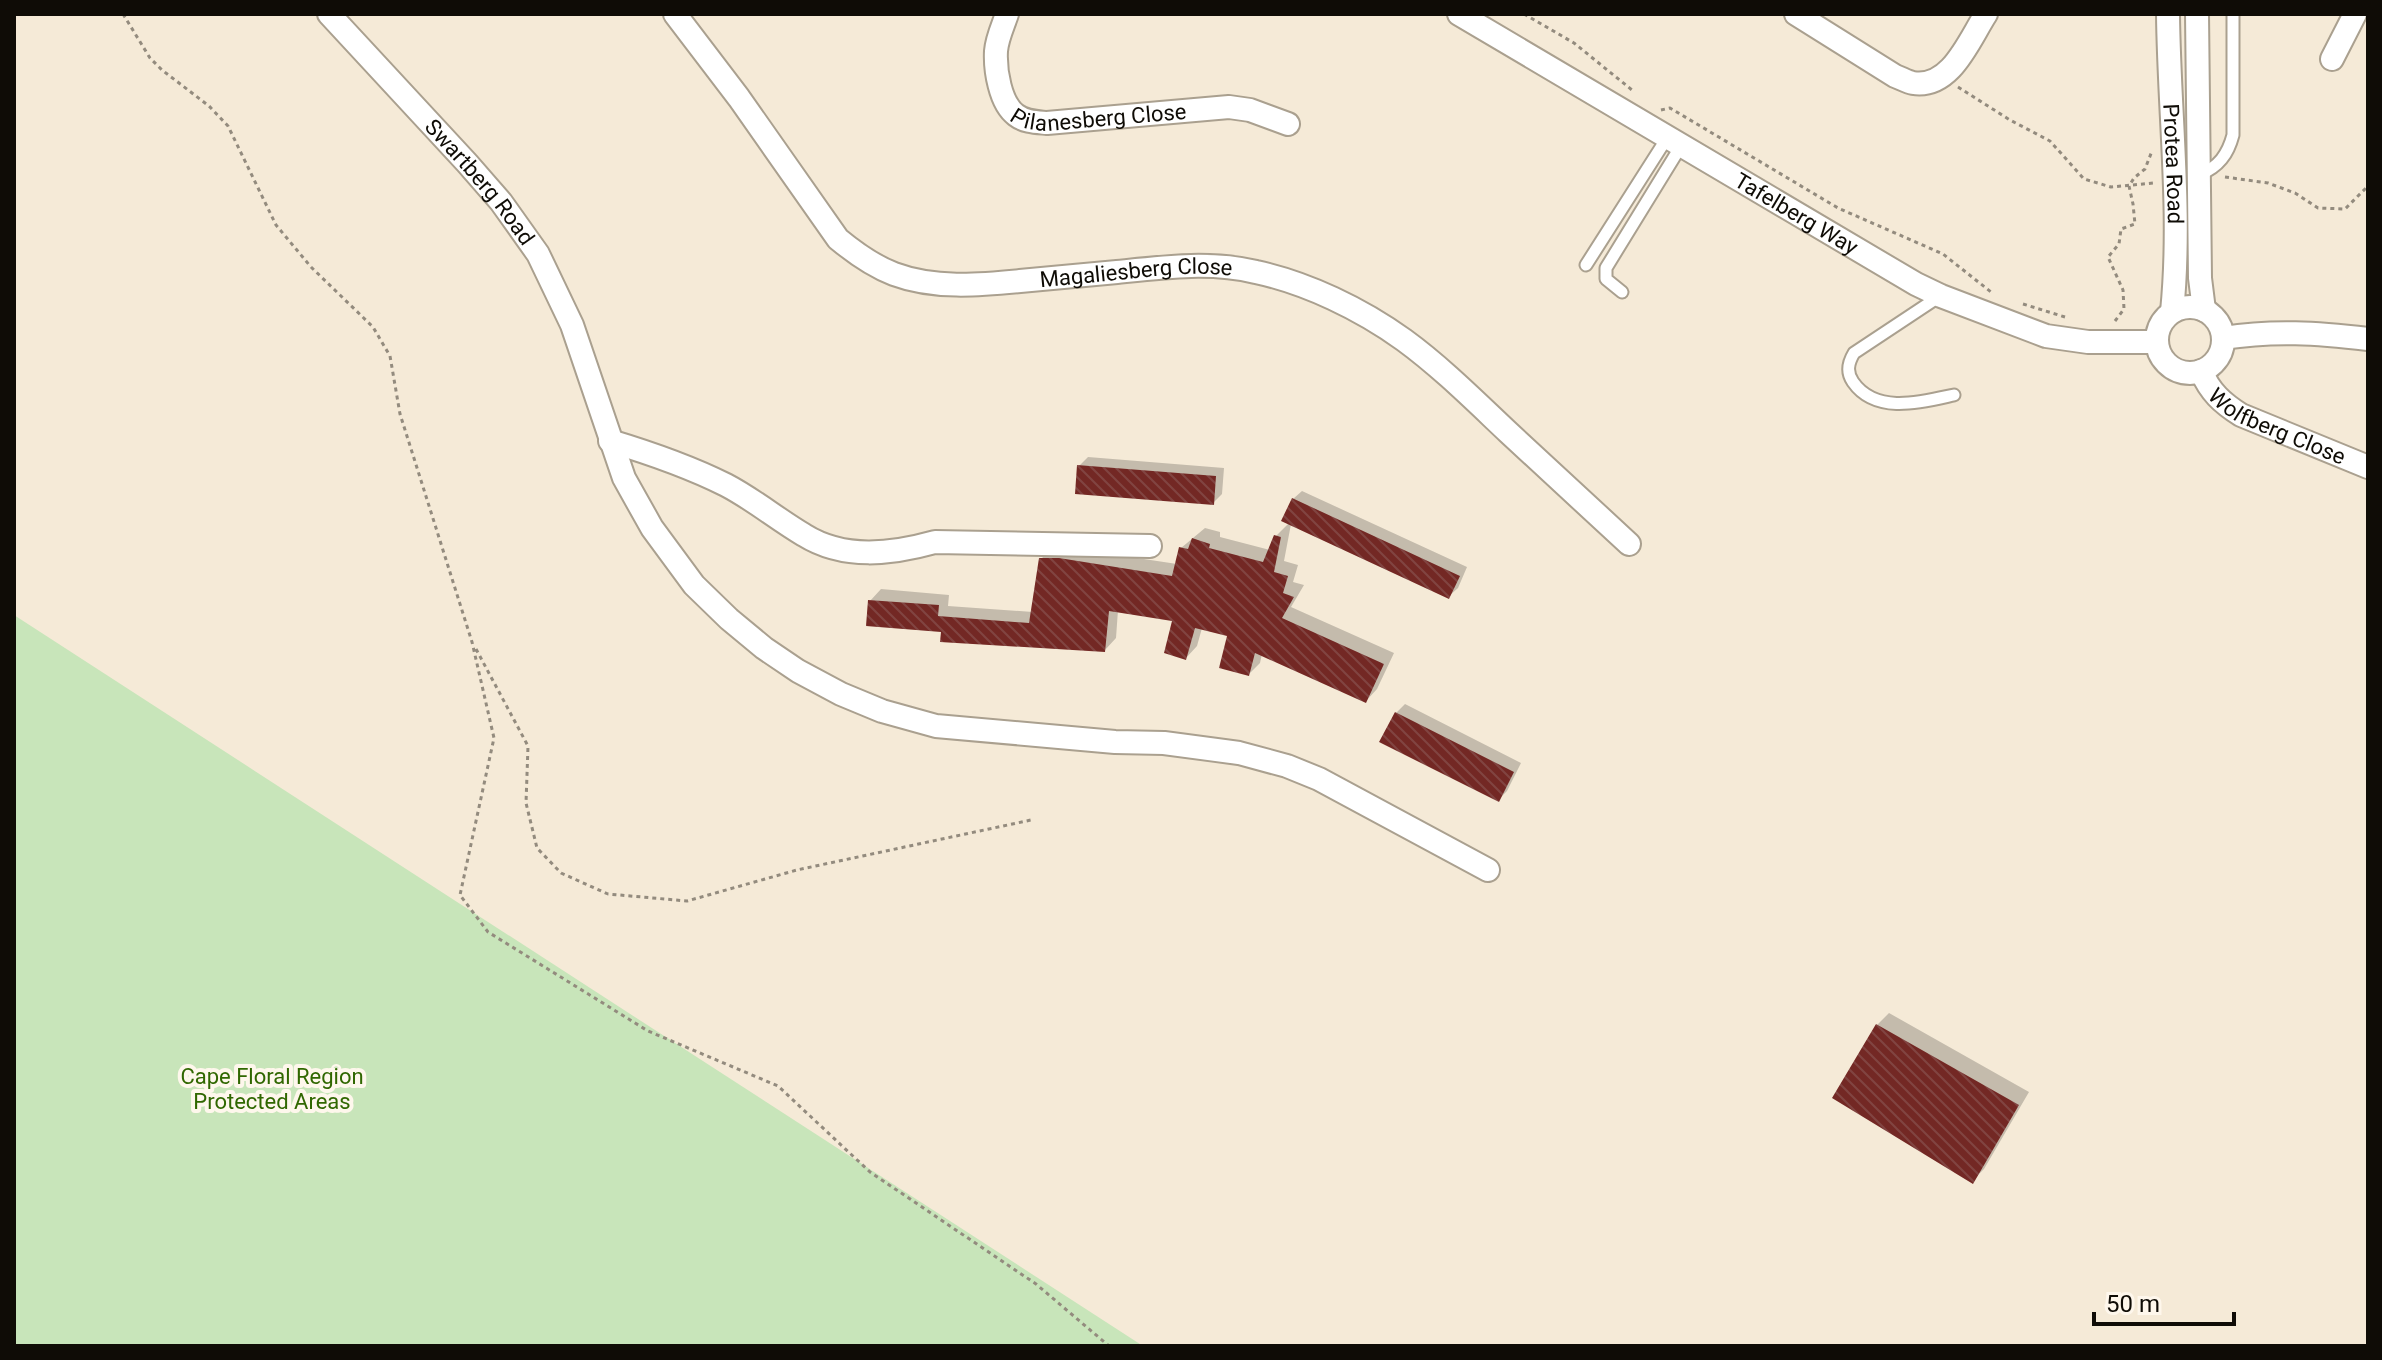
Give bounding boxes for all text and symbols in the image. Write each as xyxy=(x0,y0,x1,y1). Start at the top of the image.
street label: Pilanesberg Close xyxy=(1006,98,1187,135)
street label: Protea Road xyxy=(2159,103,2188,224)
street label: Swartberg Road xyxy=(420,114,540,249)
street label: Tafelberg Way xyxy=(1730,167,1863,260)
street label: Magaliesberg Close xyxy=(1039,253,1234,292)
street label: Wolfberg Close xyxy=(2204,383,2349,469)
park label: Cape Floral Region Protected Areas xyxy=(180,1064,364,1114)
scale bar xyxy=(2094,1276,2234,1326)
text: 50 m xyxy=(2106,1290,2160,1318)

